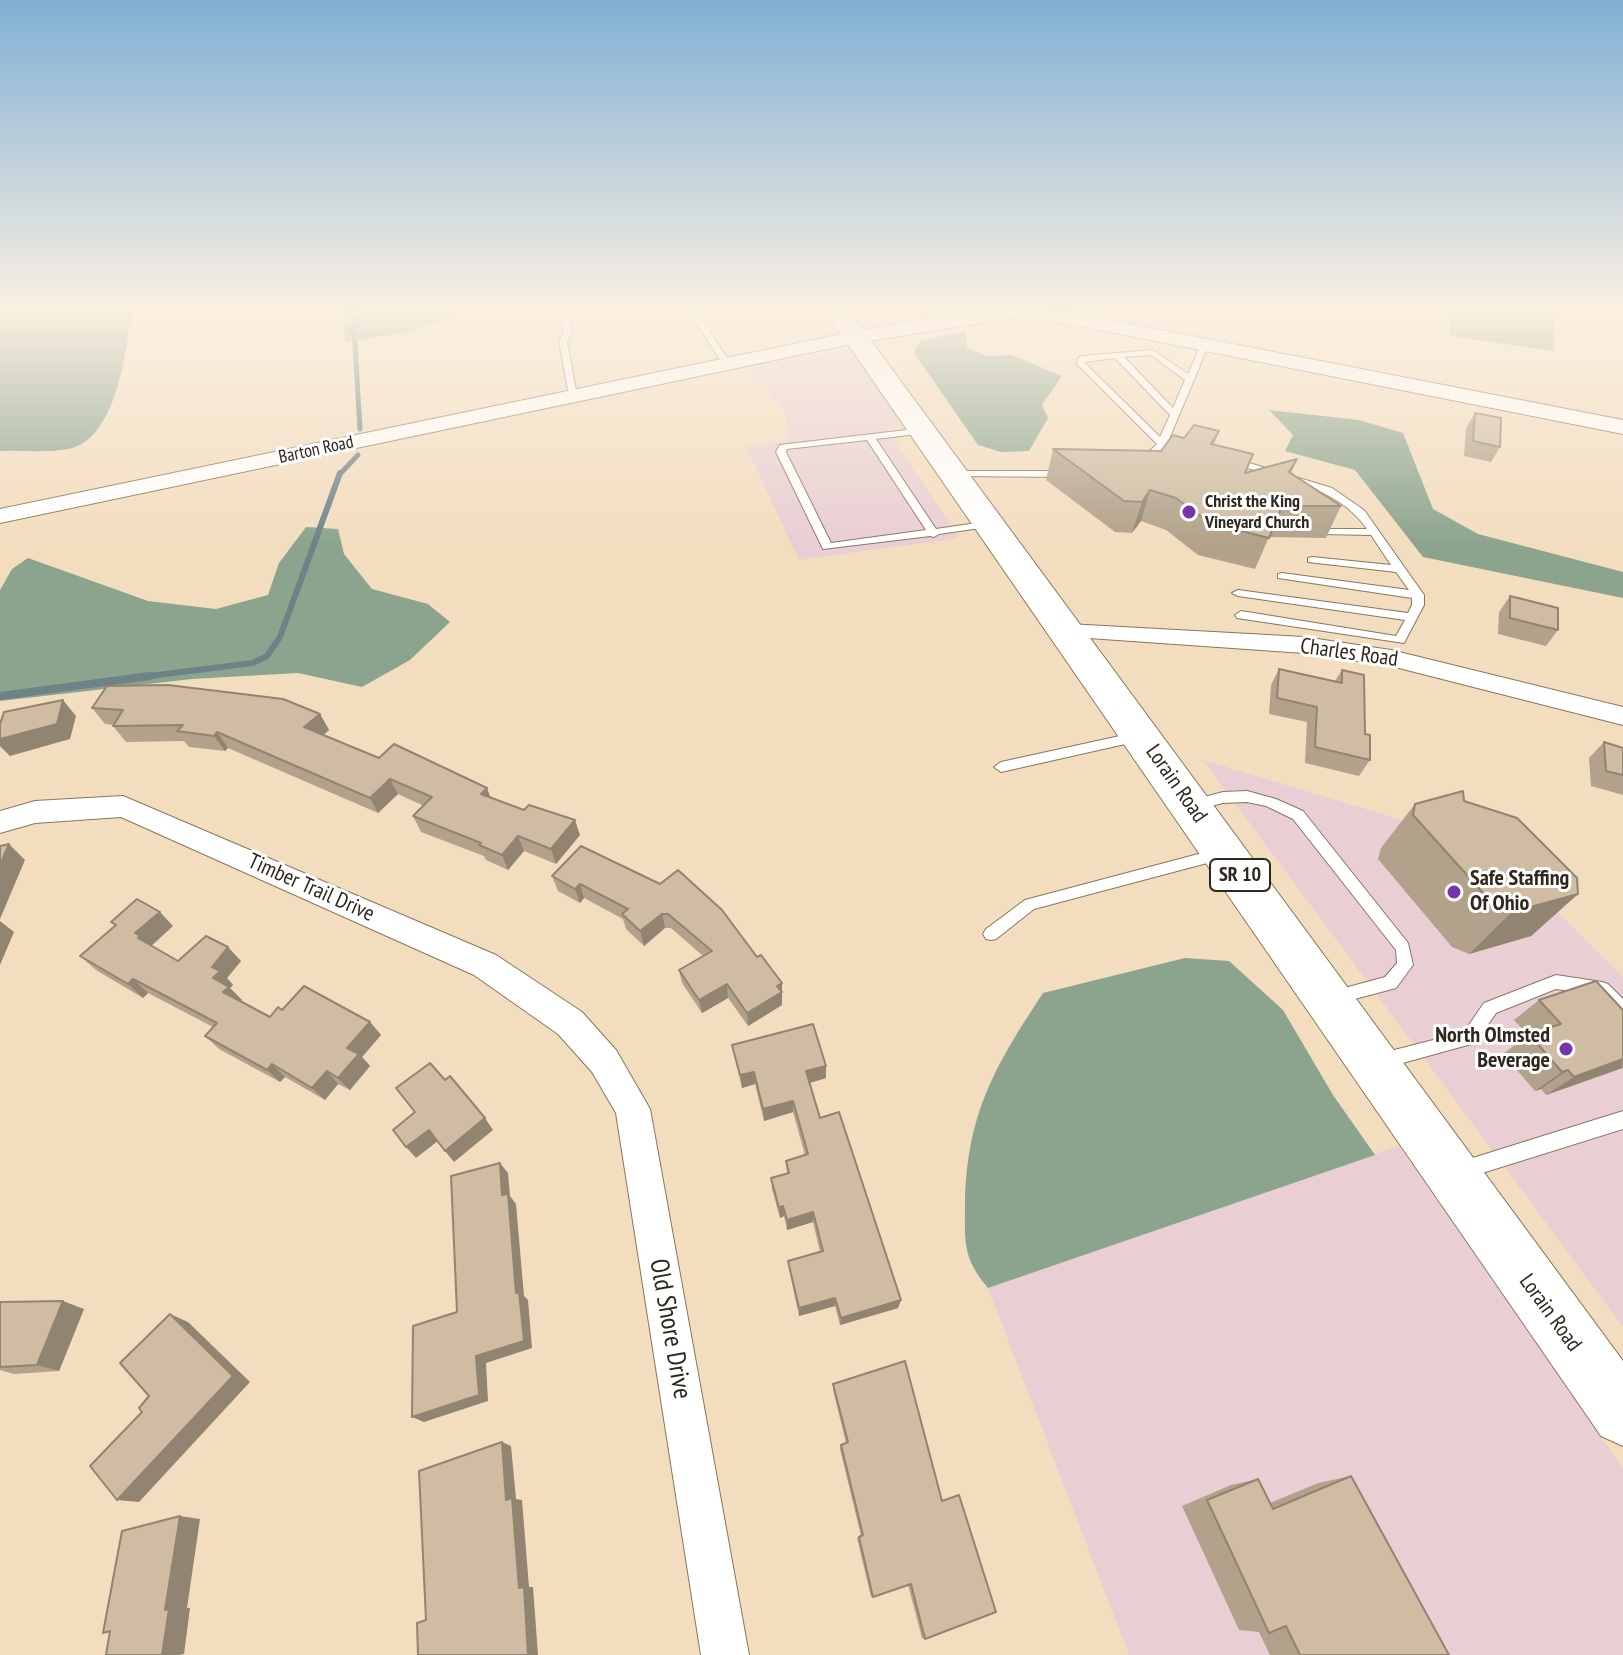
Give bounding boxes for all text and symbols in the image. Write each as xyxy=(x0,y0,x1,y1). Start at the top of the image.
street label: Barton Road xyxy=(277,432,355,468)
place label: Christ the King Vineyard Church xyxy=(1205,491,1309,534)
marker: Christ the King Vineyard Church xyxy=(1180,503,1198,521)
street label: Charles Road xyxy=(1298,633,1400,673)
street label: Lorain Road xyxy=(1140,740,1212,828)
street label: Timber Trail Drive xyxy=(244,848,378,928)
road number: SR 10 xyxy=(1210,859,1270,891)
place label: Safe Staffing Of Ohio xyxy=(1470,866,1569,918)
marker: Safe Staffing Of Ohio xyxy=(1445,883,1463,901)
place label: North Olmsted Beverage xyxy=(1435,1023,1550,1074)
marker: North Olmsted Beverage xyxy=(1557,1040,1575,1058)
street label: Old Shore Drive xyxy=(642,1257,698,1401)
street label: Lorain Road xyxy=(1513,1269,1587,1357)

